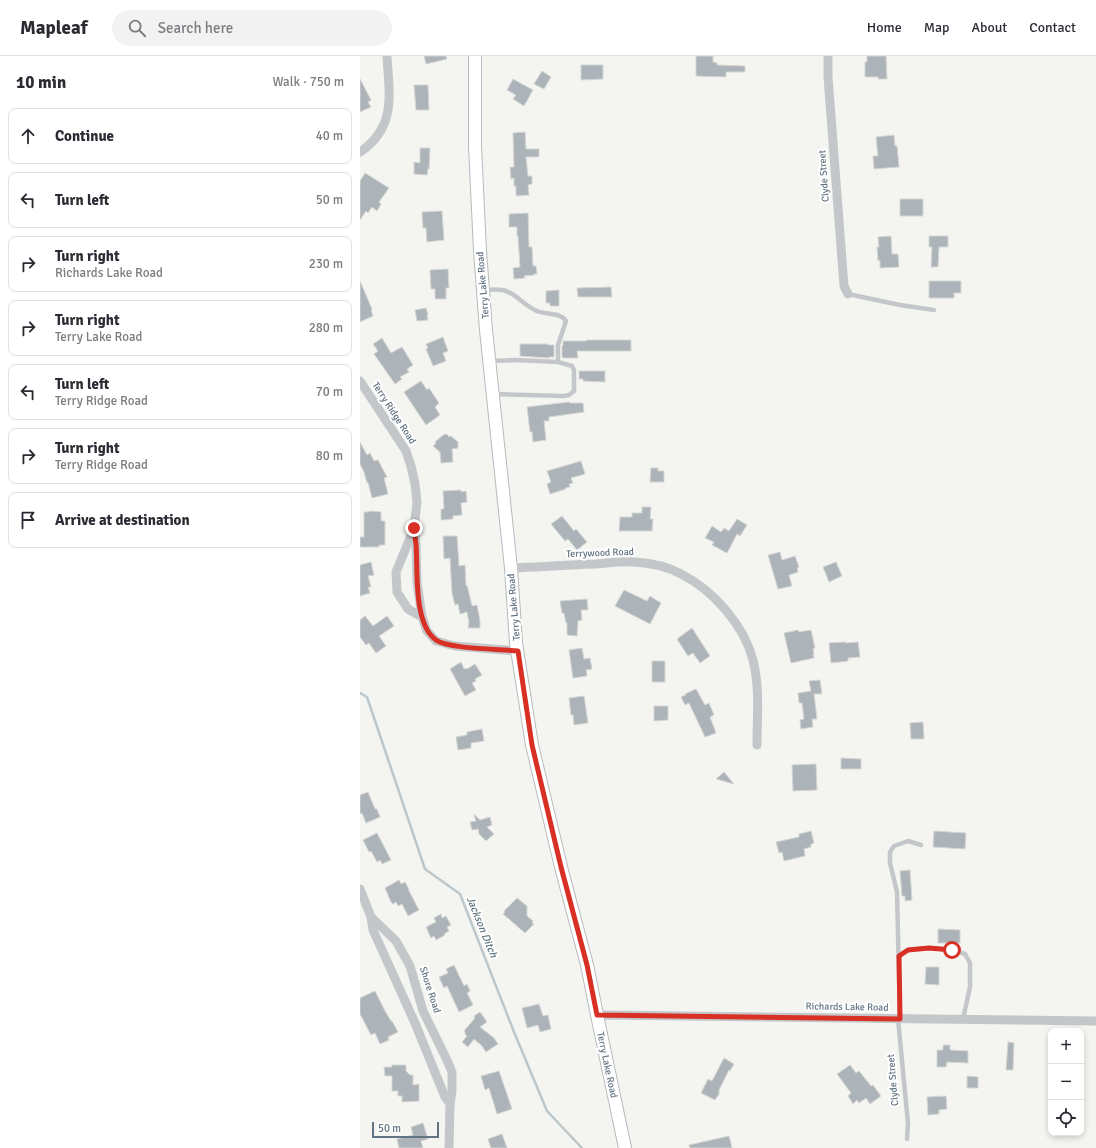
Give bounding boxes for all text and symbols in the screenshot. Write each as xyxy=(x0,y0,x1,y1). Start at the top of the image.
search box xyxy=(112,10,392,46)
text: Mapleaf xyxy=(20,16,88,40)
icon: search xyxy=(126,17,148,39)
text: Search here xyxy=(158,19,233,37)
text: Home xyxy=(867,19,902,36)
text: Map xyxy=(924,19,949,36)
text: About xyxy=(971,19,1007,36)
text: Contact xyxy=(1029,19,1076,36)
text: 10 min xyxy=(16,72,66,93)
text: Walk · 750 m xyxy=(273,74,344,90)
icon: ahead xyxy=(17,125,39,147)
text: Continue xyxy=(55,127,114,145)
text: 40 m xyxy=(316,128,343,144)
street label: Clyde Street xyxy=(816,149,832,202)
icon: left xyxy=(17,189,39,211)
text: Turn left xyxy=(55,191,109,209)
text: 50 m xyxy=(316,192,343,208)
text: Turn right xyxy=(55,247,120,265)
street label: Terry Lake Road xyxy=(474,251,492,319)
icon: right xyxy=(17,253,39,275)
text: 230 m xyxy=(309,256,343,272)
text: Richards Lake Road xyxy=(55,265,163,281)
text: Turn right xyxy=(55,311,120,329)
icon: right xyxy=(17,317,39,339)
text: 280 m xyxy=(309,320,343,336)
text: Terry Lake Road xyxy=(55,329,142,345)
text: Turn left xyxy=(55,375,109,393)
street label: Terry Ridge Road xyxy=(369,380,419,446)
icon: left xyxy=(17,381,39,403)
text: 70 m xyxy=(316,384,343,400)
text: Terry Ridge Road xyxy=(55,393,148,409)
text: Turn right xyxy=(55,439,120,457)
icon: right xyxy=(17,445,39,467)
text: 80 m xyxy=(316,448,343,464)
text: Terry Ridge Road xyxy=(55,457,148,473)
icon: arrive xyxy=(17,509,39,531)
text: Arrive at destination xyxy=(55,511,190,529)
route end xyxy=(405,519,423,537)
street label: Terrywood Road xyxy=(566,546,634,560)
street label: Terry Lake Road xyxy=(505,573,523,641)
water label: Jackson Ditch xyxy=(464,895,501,960)
route start xyxy=(943,941,961,959)
street label: Shore Road xyxy=(417,965,443,1015)
street label: Richards Lake Road xyxy=(805,1000,889,1014)
map controls xyxy=(1048,1028,1084,1136)
button: + xyxy=(1048,1028,1084,1064)
street label: Terry Lake Road xyxy=(594,1031,620,1099)
street label: Clyde Street xyxy=(885,1053,901,1106)
button: − xyxy=(1048,1064,1084,1100)
button: locate xyxy=(1048,1100,1084,1136)
scale bar xyxy=(372,1120,439,1139)
text: 50 m xyxy=(378,1122,401,1135)

